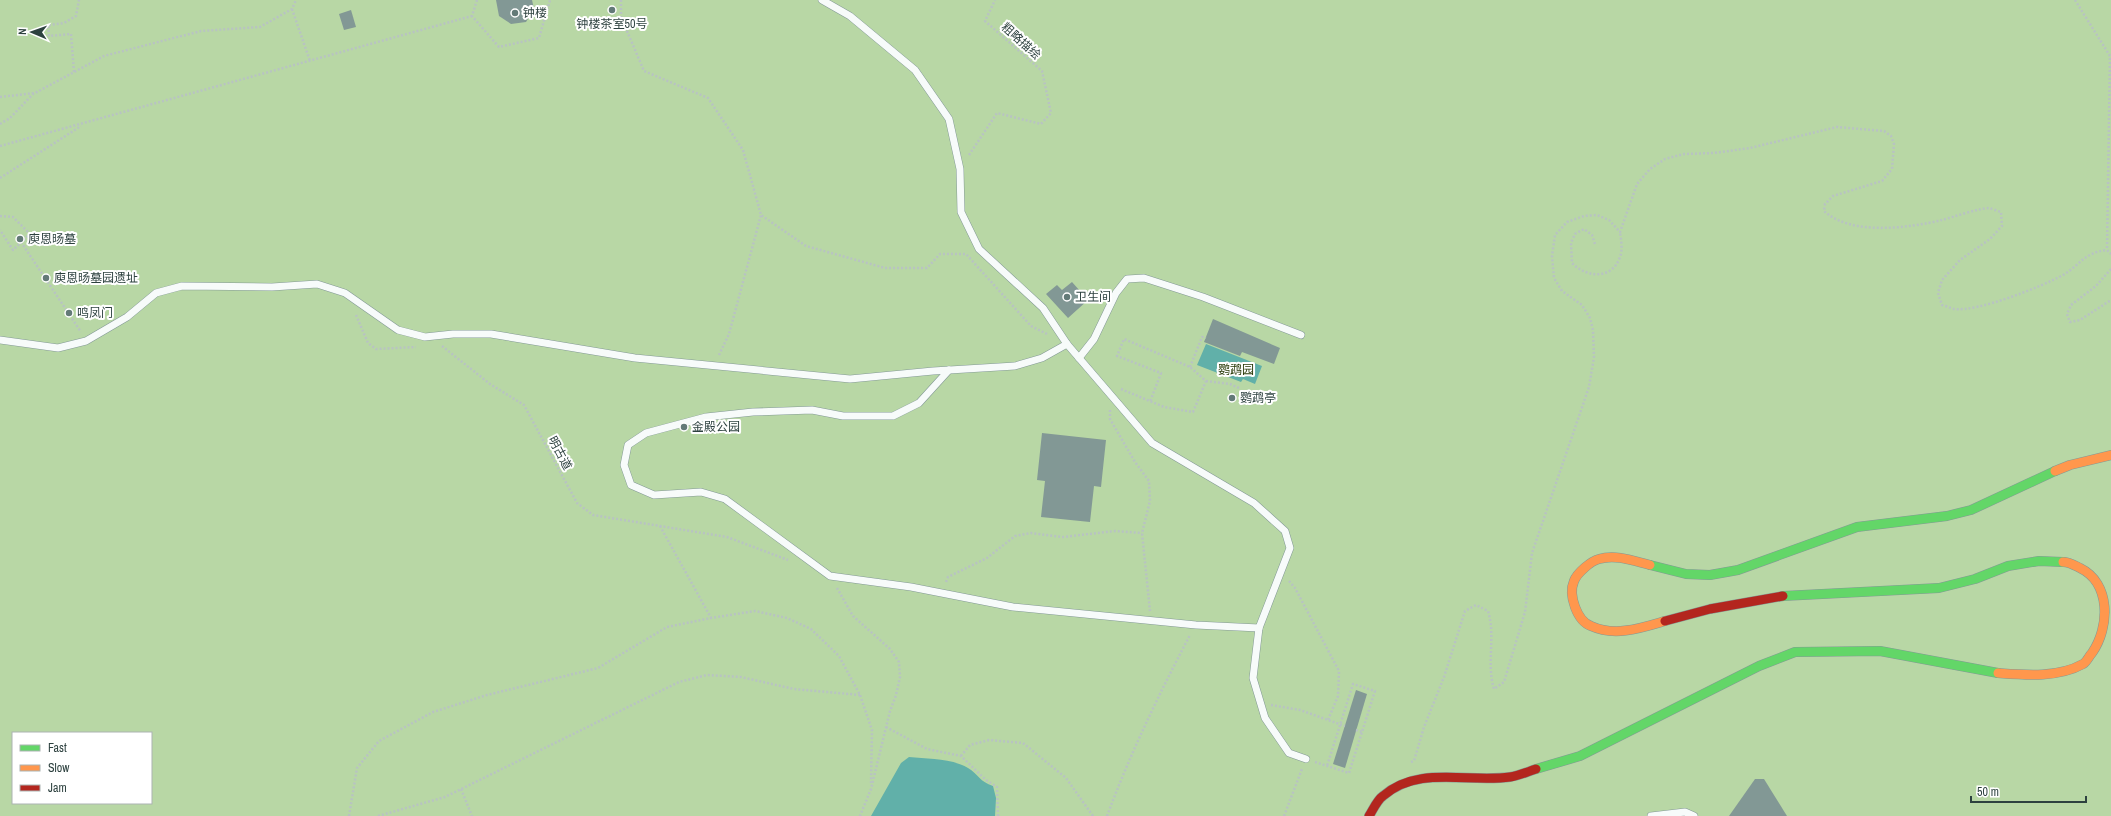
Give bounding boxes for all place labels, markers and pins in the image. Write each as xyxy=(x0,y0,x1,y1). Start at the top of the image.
place label: 钟楼 xyxy=(523,5,547,21)
marker: 钟楼茶室50号 xyxy=(607,5,617,15)
marker: 钟楼 xyxy=(510,8,520,18)
place label: 钟楼茶室50号 xyxy=(577,16,647,32)
place label: 庾恩旸墓 xyxy=(28,231,76,247)
marker: 庾恩旸墓 xyxy=(15,234,25,244)
place label: 庾恩旸墓园遗址 xyxy=(54,270,138,286)
marker: 庾恩旸墓园遗址 xyxy=(41,273,51,283)
place label: 卫生间 xyxy=(1075,289,1111,305)
marker: 卫生间 xyxy=(1062,292,1072,302)
place label: 鸣凤门 xyxy=(77,305,113,321)
marker: 鸣凤门 xyxy=(64,308,74,318)
place label: 鹦鹉亭 xyxy=(1240,390,1276,406)
marker: 鹦鹉亭 xyxy=(1227,393,1237,403)
place label: 金殿公园 xyxy=(692,419,740,435)
marker: 金殿公园 xyxy=(679,422,689,432)

